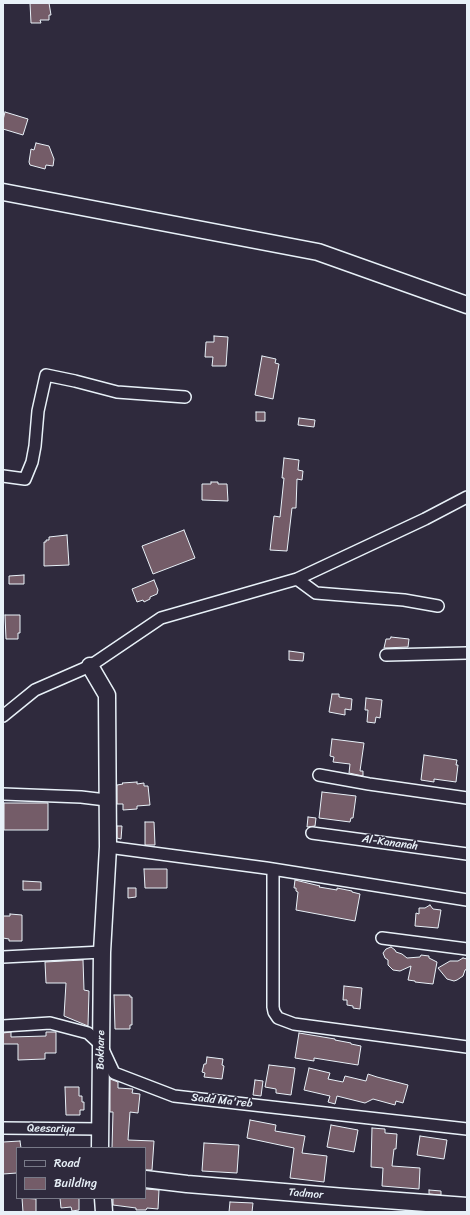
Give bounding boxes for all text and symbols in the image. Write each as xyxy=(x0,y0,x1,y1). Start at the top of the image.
street label: Al-Kananah xyxy=(361,833,419,853)
street label: Bokhare xyxy=(94,1030,108,1070)
street label: Sadd Ma'reb xyxy=(191,1091,253,1111)
street label: Qeesariya xyxy=(27,1122,75,1136)
legend xyxy=(16,1147,146,1199)
text: Road xyxy=(54,1152,80,1174)
text: Building xyxy=(54,1172,97,1194)
street label: Tadmor xyxy=(288,1186,324,1202)

